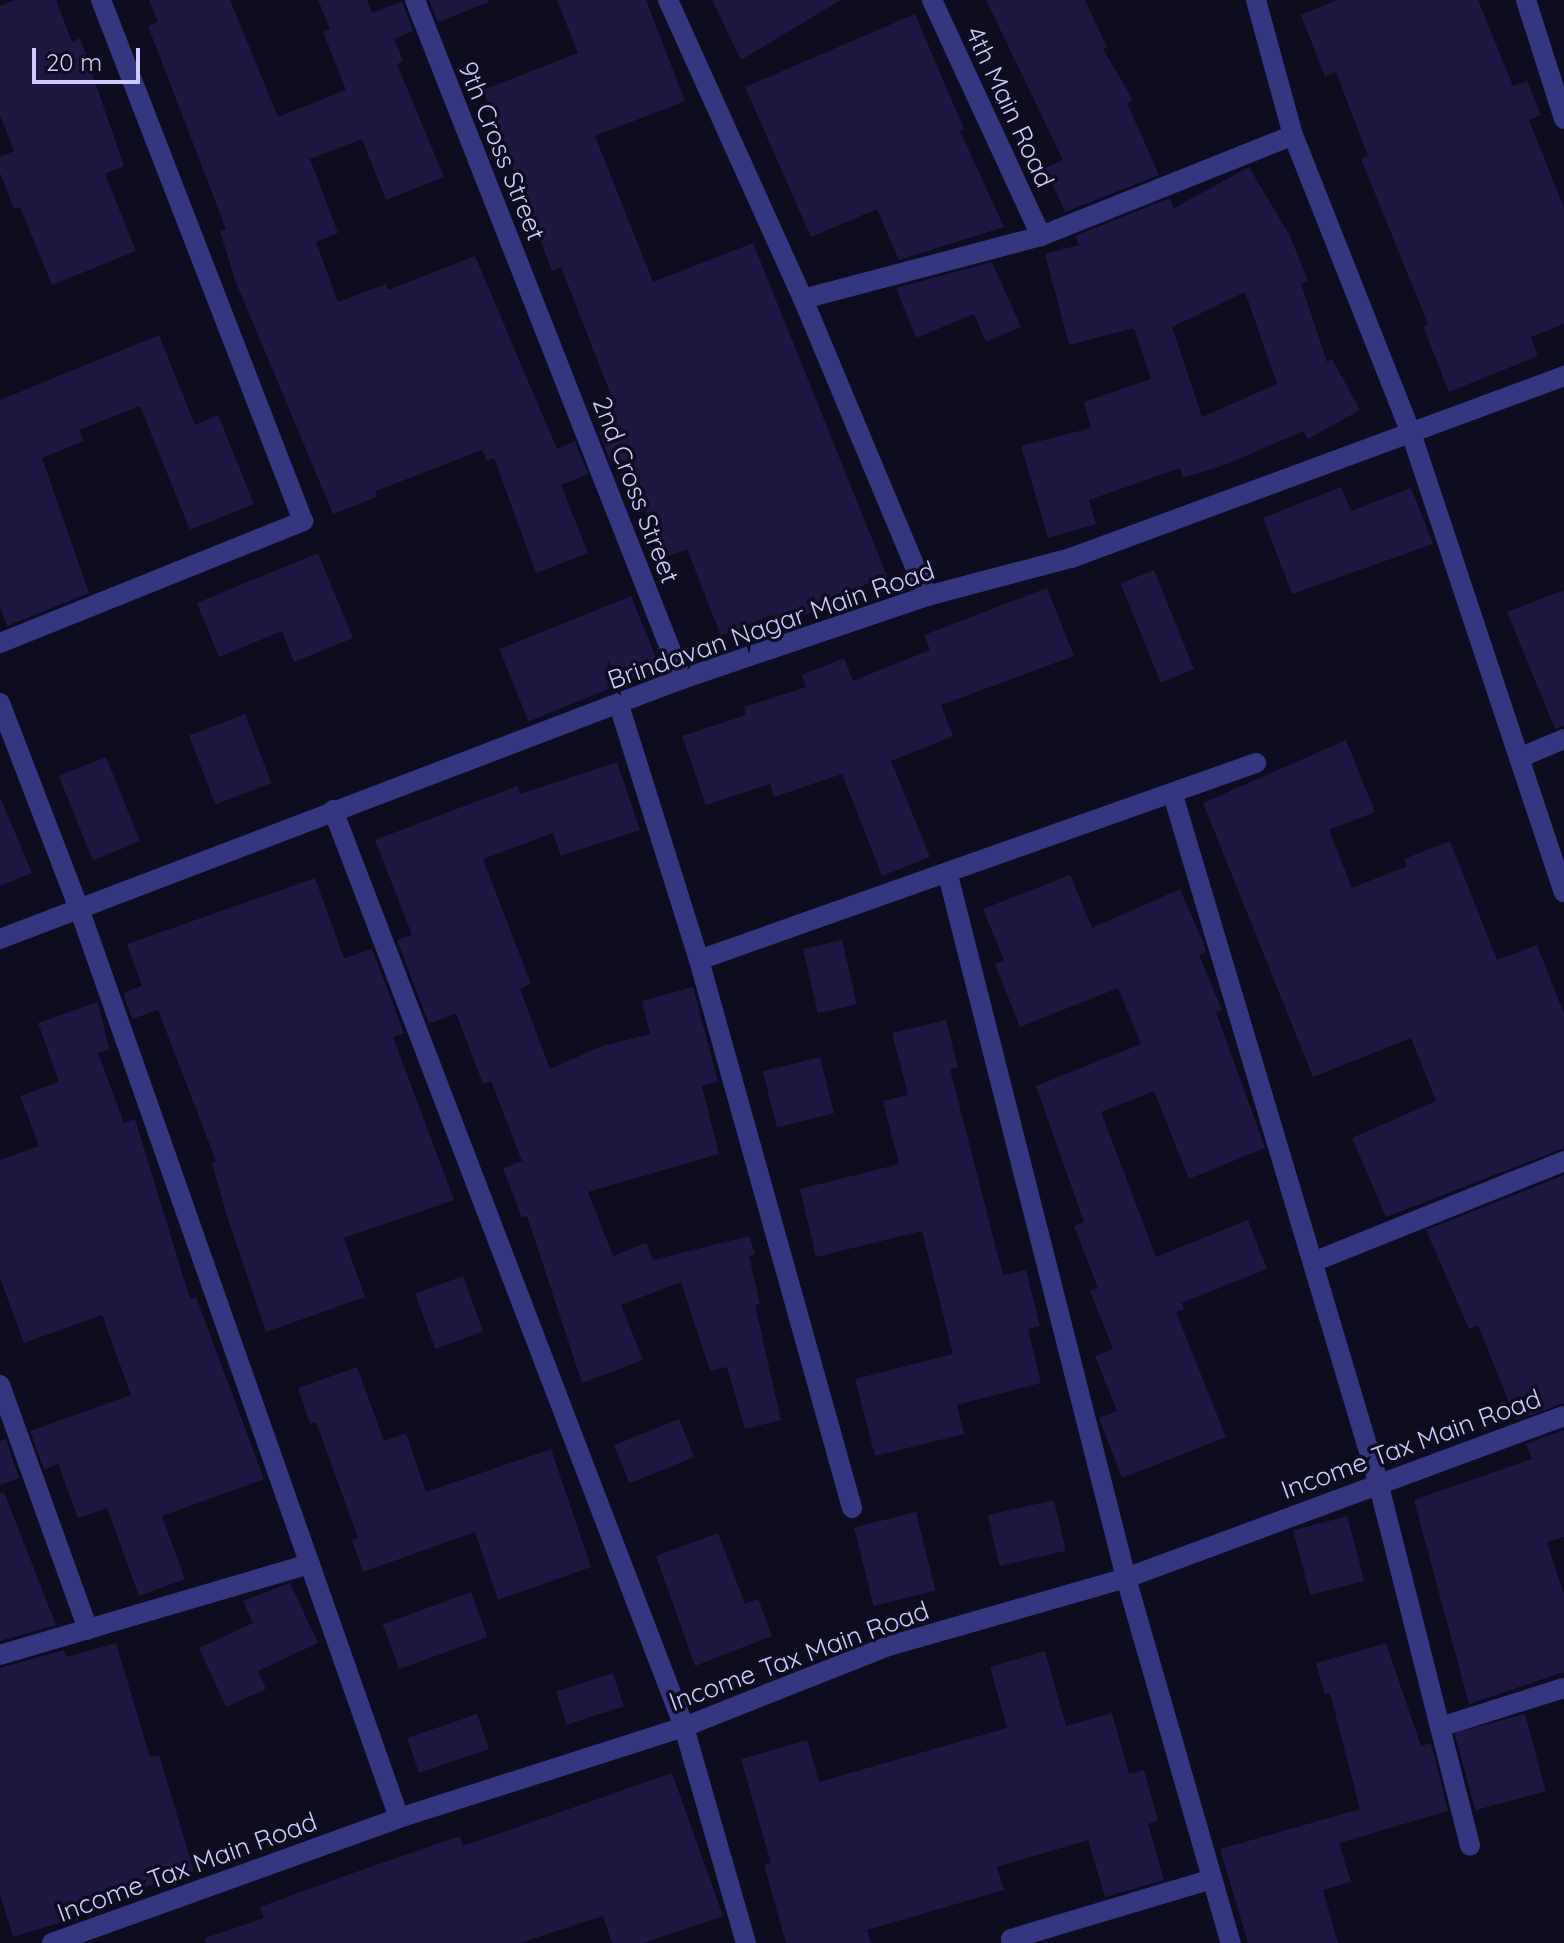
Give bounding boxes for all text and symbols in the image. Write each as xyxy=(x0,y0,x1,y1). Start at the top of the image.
street label: 4th Main Road xyxy=(959,22,1061,192)
scale bar xyxy=(36,32,144,82)
text: 20 m xyxy=(46,47,102,77)
street label: 9th Cross Street xyxy=(452,57,552,245)
street label: 2nd Cross Street xyxy=(586,392,686,588)
street label: Brindavan Nagar Main Road xyxy=(604,554,938,696)
street label: Income Tax Main Road xyxy=(1277,1382,1545,1506)
street label: Income Tax Main Road xyxy=(665,1594,933,1718)
street label: Income Tax Main Road xyxy=(53,1805,321,1929)

